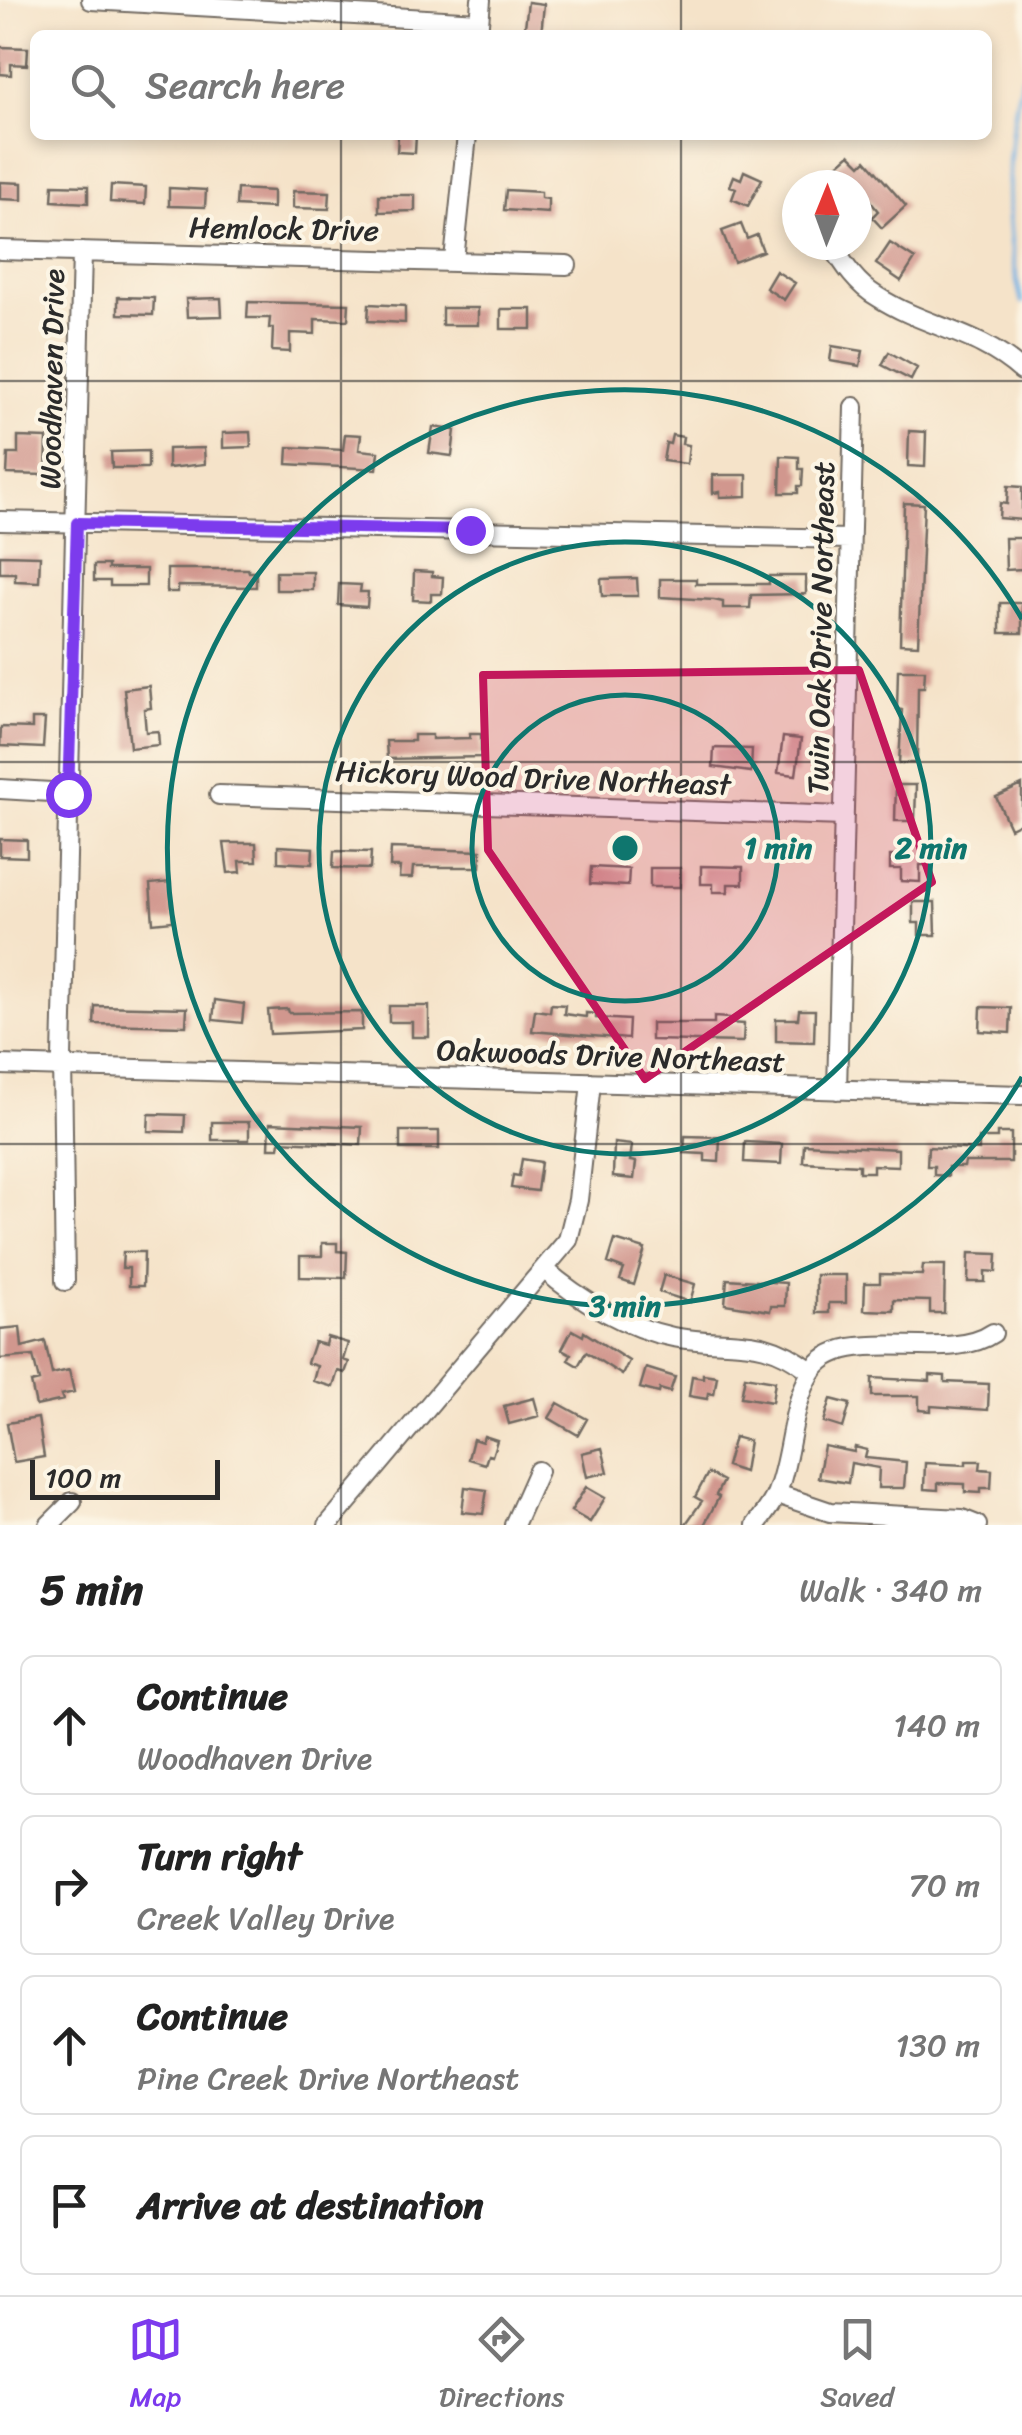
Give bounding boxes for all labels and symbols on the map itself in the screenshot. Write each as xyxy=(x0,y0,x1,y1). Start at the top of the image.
north arrow xyxy=(782,170,872,260)
street label: Hemlock Drive xyxy=(188,200,380,258)
street label: Woodhaven Drive xyxy=(23,268,81,490)
street label: Twin Oak Drive Northeast xyxy=(791,461,851,795)
route end xyxy=(448,508,494,554)
street label: Hickory Wood Drive Northeast xyxy=(334,744,734,812)
route start xyxy=(46,772,92,818)
text: 1 min xyxy=(744,821,813,875)
text: 2 min xyxy=(895,821,968,875)
centre of rings xyxy=(607,830,643,866)
street label: Oakwoods Drive Northeast xyxy=(436,1023,786,1089)
text: 3 min xyxy=(588,1279,662,1333)
scale bar xyxy=(30,1455,220,1500)

